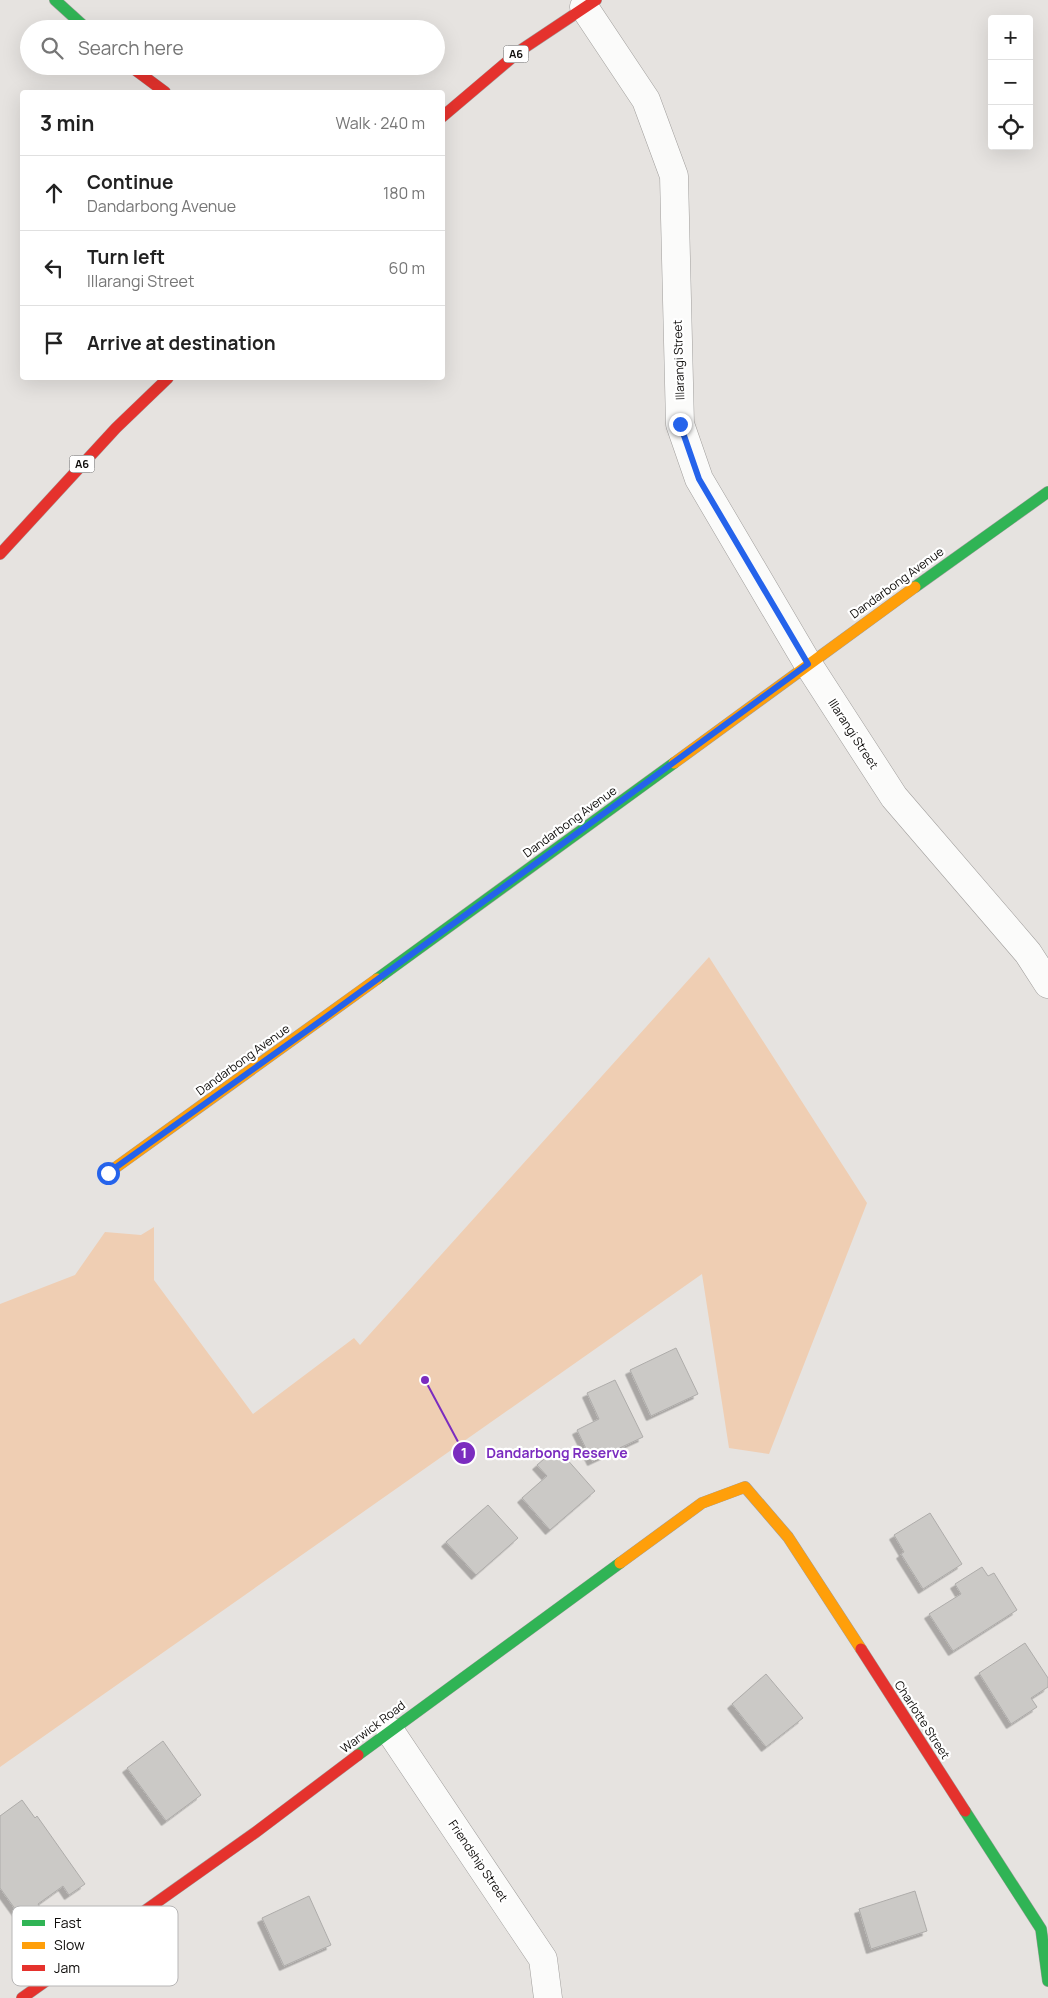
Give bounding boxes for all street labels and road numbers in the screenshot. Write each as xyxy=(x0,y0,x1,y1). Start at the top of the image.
road number: A6 xyxy=(504,46,528,62)
street label: Illarangi Street xyxy=(669,319,688,401)
road number: A6 xyxy=(70,456,94,472)
street label: Dandarbong Avenue xyxy=(846,543,947,622)
street label: Illarangi Street xyxy=(824,695,883,772)
street label: Dandarbong Avenue xyxy=(519,782,620,861)
street label: Dandarbong Avenue xyxy=(192,1020,293,1099)
street label: Charlotte Street xyxy=(891,1677,954,1762)
street label: Warwick Road xyxy=(337,1697,409,1757)
street label: Friendship Street xyxy=(445,1817,512,1905)

